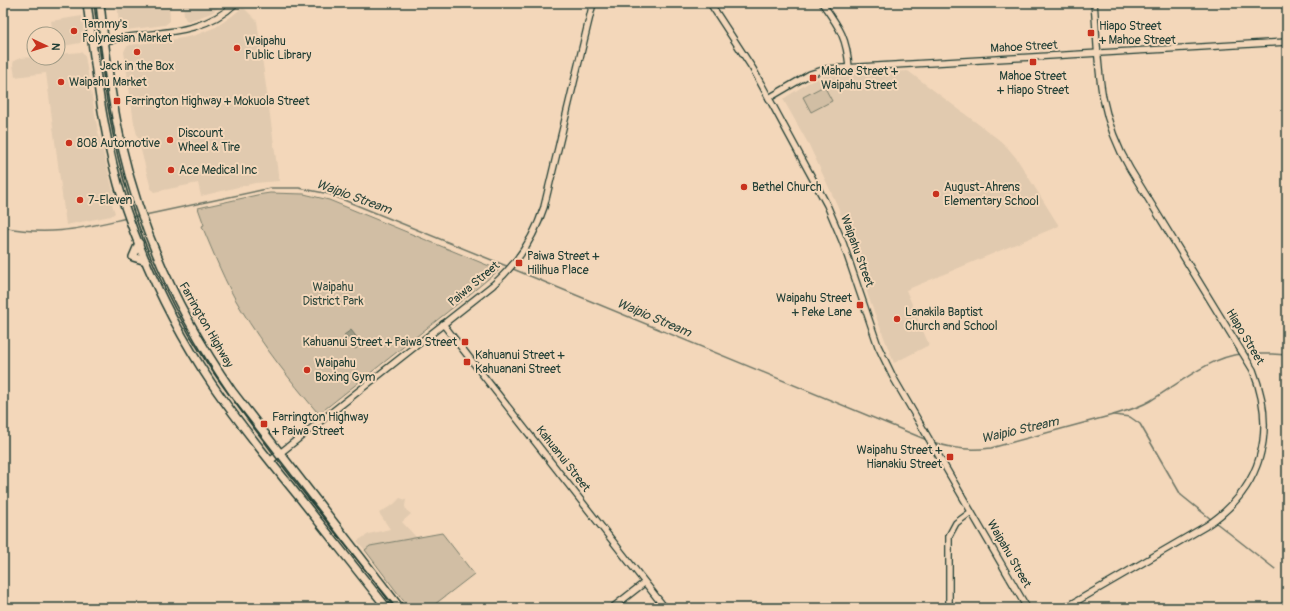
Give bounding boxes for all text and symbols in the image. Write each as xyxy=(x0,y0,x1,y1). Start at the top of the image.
place label: Tammy's Polynesian Market xyxy=(82,17,172,46)
place label: Hiapo Street + Mahoe Street xyxy=(1098,19,1176,48)
north arrow xyxy=(26,26,66,66)
marker: Tammy's Polynesian Market xyxy=(69,26,79,36)
marker: Hiapo Street + Mahoe Street xyxy=(1086,28,1096,38)
place label: Waipahu Public Library xyxy=(245,34,311,63)
street label: Mahoe Street xyxy=(990,38,1058,56)
text: N xyxy=(49,42,62,51)
marker: Waipahu Public Library xyxy=(232,43,242,53)
marker: Jack in the Box xyxy=(132,47,142,57)
marker: Mahoe Street + Hiapo Street xyxy=(1028,57,1038,67)
place label: Jack in the Box xyxy=(100,59,174,74)
place label: Mahoe Street + Waipahu Street xyxy=(821,64,899,93)
place label: Mahoe Street + Hiapo Street xyxy=(996,69,1069,98)
marker: Mahoe Street + Waipahu Street xyxy=(808,73,818,83)
place label: Waipahu Market xyxy=(69,75,147,90)
marker: Waipahu Market xyxy=(56,77,66,87)
place label: Farrington Highway + Mokuola Street xyxy=(125,94,310,109)
marker: Farrington Highway + Mokuola Street xyxy=(112,96,122,106)
place label: Discount Wheel & Tire xyxy=(178,126,240,155)
marker: Discount Wheel & Tire xyxy=(165,135,175,145)
place label: 808 Automotive xyxy=(77,136,160,151)
marker: 808 Automotive xyxy=(64,138,74,148)
place label: Ace Medical Inc xyxy=(179,163,257,178)
marker: Ace Medical Inc xyxy=(166,165,176,175)
water label: Waipio Stream xyxy=(314,176,395,219)
place label: Bethel Church xyxy=(752,180,822,195)
place label: August-Ahrens Elementary School xyxy=(944,180,1039,209)
marker: Bethel Church xyxy=(739,182,749,192)
marker: August-Ahrens Elementary School xyxy=(931,189,941,199)
place label: 7-Eleven xyxy=(88,193,133,208)
marker: 7-Eleven xyxy=(75,195,85,205)
street label: Waipahu Street xyxy=(837,213,877,289)
place label: Paiwa Street + Hilihua Place xyxy=(527,249,600,278)
street label: Paiwa Street xyxy=(445,258,503,310)
marker: Paiwa Street + Hilihua Place xyxy=(514,258,524,268)
street label: Farrington Highway xyxy=(175,280,237,370)
park label: Waipahu District Park xyxy=(303,280,363,309)
place label: Waipahu Street + Peke Lane xyxy=(776,291,852,320)
water label: Waipio Stream xyxy=(615,295,695,341)
marker: Waipahu Street + Peke Lane xyxy=(855,300,865,310)
place label: Lanakila Baptist Church and School xyxy=(905,305,998,334)
street label: Hiapo Street xyxy=(1222,306,1268,368)
marker: Lanakila Baptist Church and School xyxy=(892,314,902,324)
place label: Kahuanui Street + Paiwa Street xyxy=(302,335,457,350)
marker: Kahuanui Street + Paiwa Street xyxy=(460,337,470,347)
place label: Kahuanui Street + Kahuanani Street xyxy=(475,348,565,377)
place label: Waipahu Boxing Gym xyxy=(315,356,376,385)
marker: Kahuanui Street + Kahuanani Street xyxy=(462,357,472,367)
marker: Waipahu Boxing Gym xyxy=(302,365,312,375)
place label: Farrington Highway + Paiwa Street xyxy=(271,410,368,439)
water label: Waipio Stream xyxy=(980,413,1062,447)
marker: Farrington Highway + Paiwa Street xyxy=(259,419,269,429)
street label: Kahuanui Street xyxy=(533,423,594,495)
place label: Waipahu Street + Hianakiu Street xyxy=(857,443,943,472)
marker: Waipahu Street + Hianakiu Street xyxy=(945,452,955,462)
street label: Waipahu Street xyxy=(983,517,1035,591)

